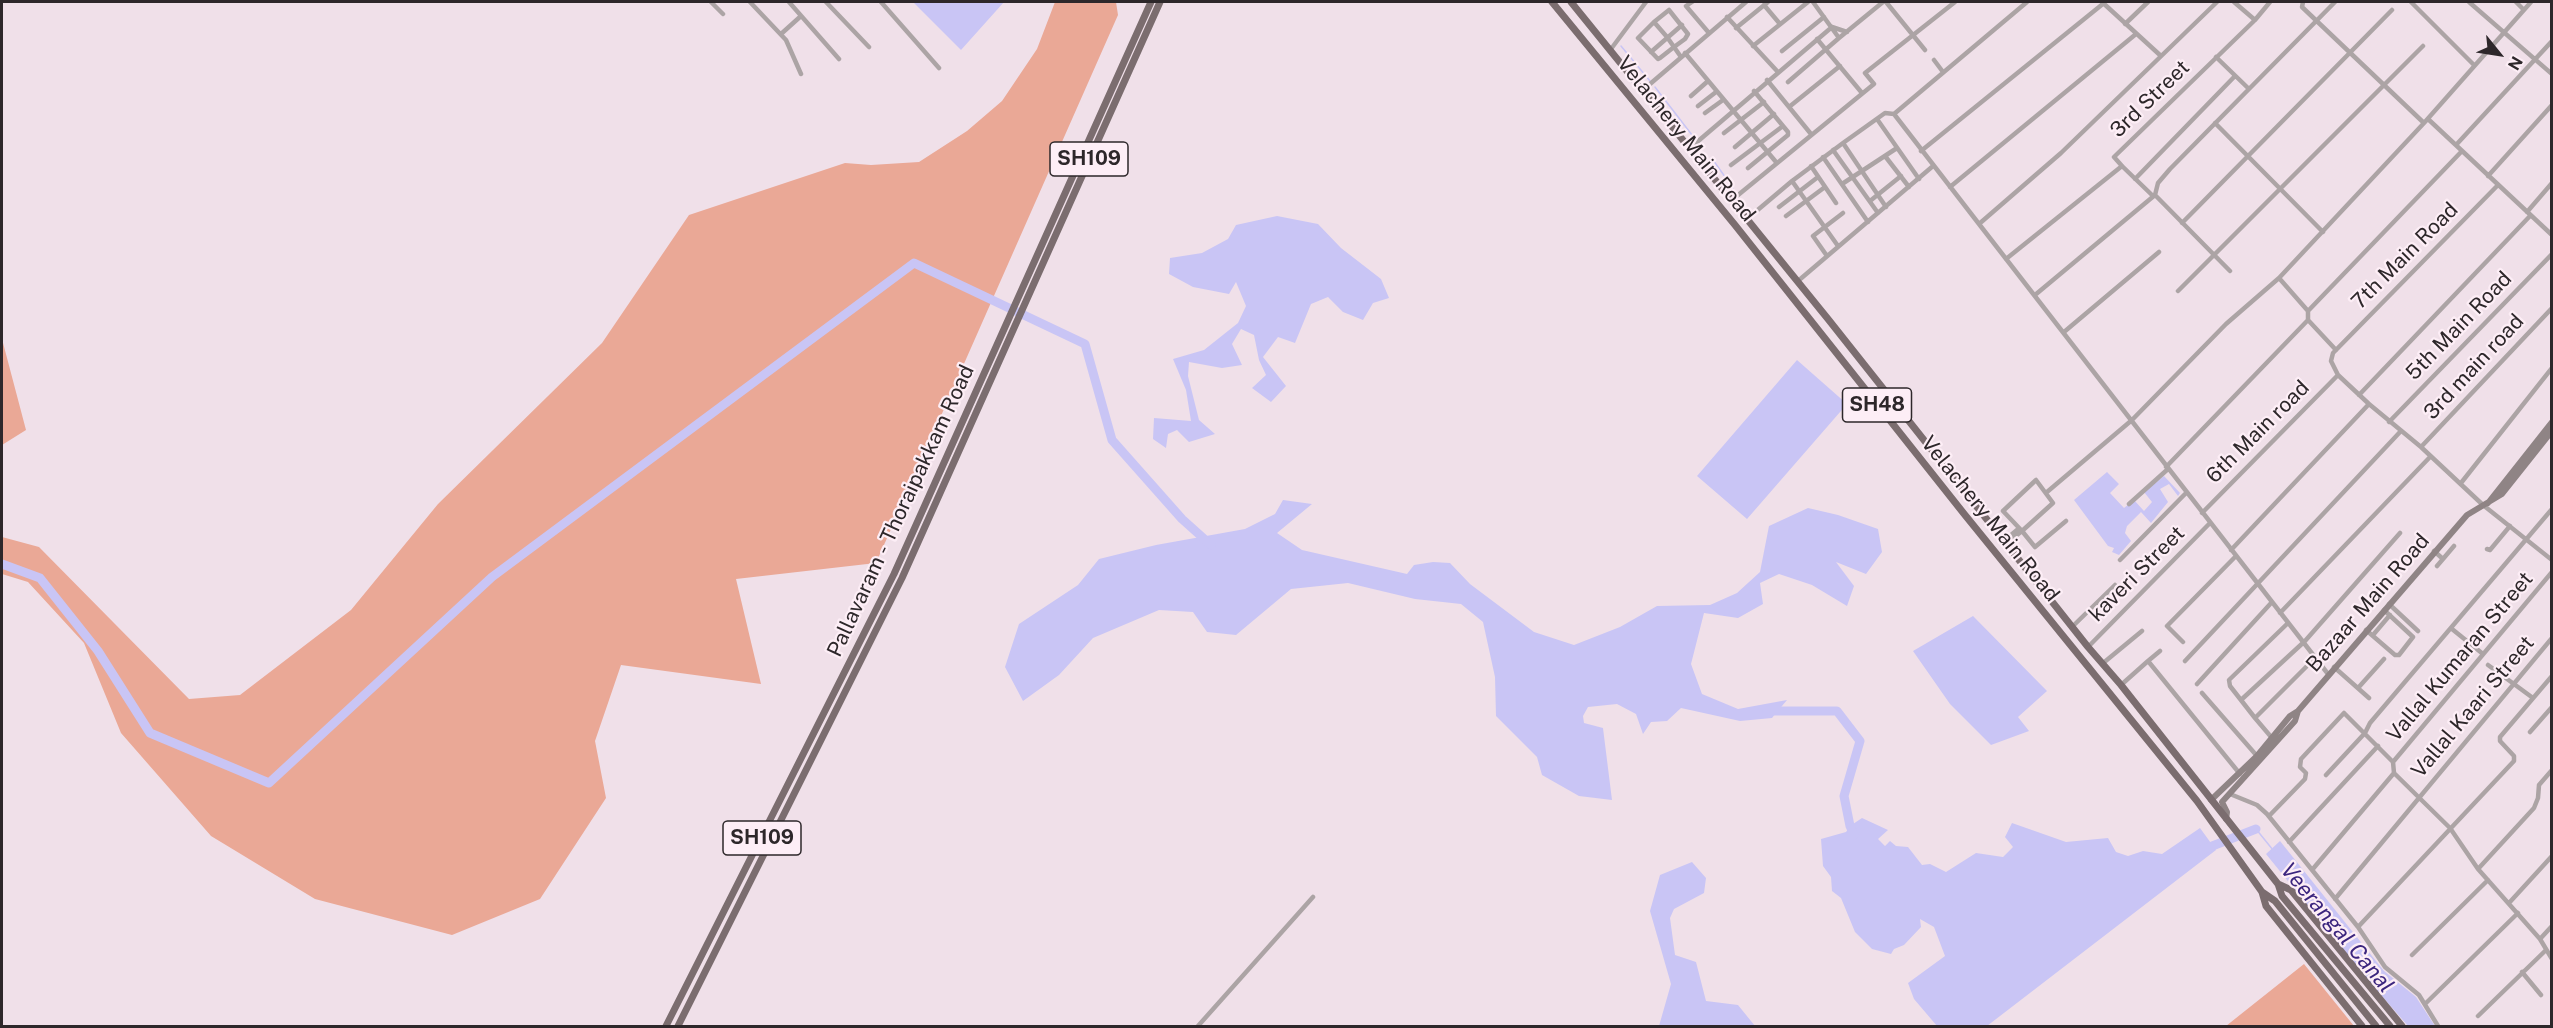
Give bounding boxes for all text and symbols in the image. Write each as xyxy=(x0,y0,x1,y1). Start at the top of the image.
north arrow xyxy=(2469,24,2529,84)
street label: Velachery Main Road xyxy=(1612,51,1760,227)
text: N xyxy=(2504,53,2526,73)
street label: 3rd Street xyxy=(2105,55,2195,143)
road number: SH109 xyxy=(1050,142,1128,176)
street label: 7th Main Road xyxy=(2346,197,2464,315)
street label: 5th Main Road xyxy=(2401,266,2517,386)
street label: 3rd main road xyxy=(2419,309,2529,425)
street label: Pallavaram - Thoraipakkam Road xyxy=(822,361,980,661)
street label: 6th Main road xyxy=(2201,375,2315,489)
road number: SH48 xyxy=(1842,388,1912,422)
street label: Velachery Main Road xyxy=(1916,431,2064,607)
street label: kaveri Street xyxy=(2084,521,2190,627)
street label: Bazaar Main Road xyxy=(2301,529,2435,677)
street label: Vallal Kumaran Street xyxy=(2382,567,2538,747)
street label: Vallal Kaari Street xyxy=(2406,631,2540,783)
road number: SH109 xyxy=(723,821,801,855)
water label: Veerangal Canal xyxy=(2275,858,2399,998)

